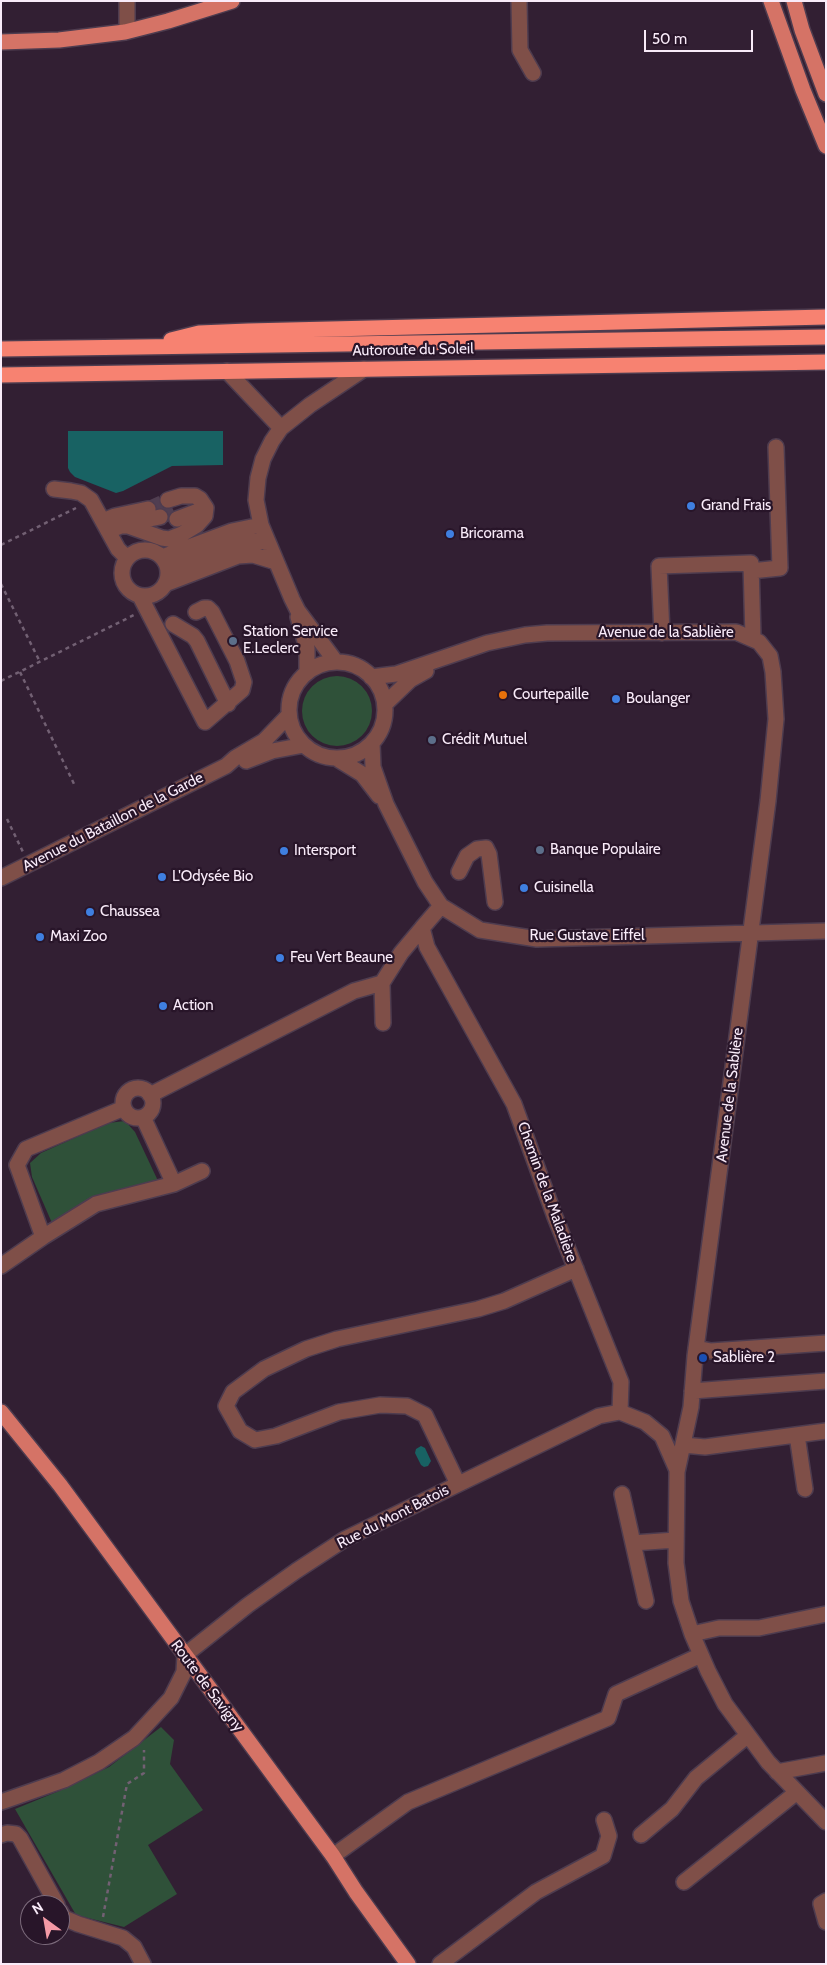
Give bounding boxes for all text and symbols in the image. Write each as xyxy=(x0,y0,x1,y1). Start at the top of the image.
scale bar xyxy=(647,20,756,52)
text: 50 m xyxy=(652,30,687,48)
street label: Autoroute du Soleil xyxy=(352,340,474,360)
place label: Grand Frais xyxy=(701,497,771,515)
marker: Grand Frais xyxy=(685,500,697,512)
place label: Bricorama xyxy=(460,525,524,543)
marker: Bricorama xyxy=(444,528,456,540)
place label: Station Service E.Leclerc xyxy=(243,623,338,658)
street label: Avenue de la Sablière xyxy=(598,624,734,642)
marker: Station Service E.Leclerc xyxy=(227,635,239,647)
place label: Courtepaille xyxy=(513,686,589,704)
marker: Courtepaille xyxy=(497,689,509,701)
place label: Boulanger xyxy=(626,690,690,708)
marker: Boulanger xyxy=(610,693,622,705)
place label: Crédit Mutuel xyxy=(442,731,527,749)
marker: Crédit Mutuel xyxy=(426,734,438,746)
street label: Avenue du Bataillon de la Garde xyxy=(20,769,206,875)
place label: Banque Populaire xyxy=(550,841,661,859)
place label: Intersport xyxy=(294,842,356,860)
marker: Banque Populaire xyxy=(534,844,546,856)
marker: Intersport xyxy=(278,845,290,857)
place label: L'Odysée Bio xyxy=(172,868,253,886)
marker: L'Odysée Bio xyxy=(156,871,168,883)
place label: Cuisinella xyxy=(534,879,594,897)
marker: Cuisinella xyxy=(518,882,530,894)
place label: Chaussea xyxy=(100,903,160,921)
marker: Chaussea xyxy=(84,906,96,918)
street label: Rue Gustave Eiffel xyxy=(530,927,644,945)
place label: Maxi Zoo xyxy=(50,928,107,946)
marker: Maxi Zoo xyxy=(34,931,46,943)
place label: Feu Vert Beaune xyxy=(290,949,393,967)
marker: Feu Vert Beaune xyxy=(274,952,286,964)
place label: Action xyxy=(173,997,214,1015)
marker: Action xyxy=(157,1000,169,1012)
street label: Avenue de la Sablière xyxy=(713,1027,747,1163)
street label: Chemin de la Maladière xyxy=(513,1119,581,1265)
place label: Sablière 2 xyxy=(713,1349,775,1367)
marker: Sablière 2 xyxy=(697,1352,709,1364)
street label: Rue du Mont Batois xyxy=(334,1481,452,1553)
street label: Route de Savigny xyxy=(167,1637,247,1735)
north arrow xyxy=(20,1895,70,1945)
text: N xyxy=(29,1898,47,1918)

